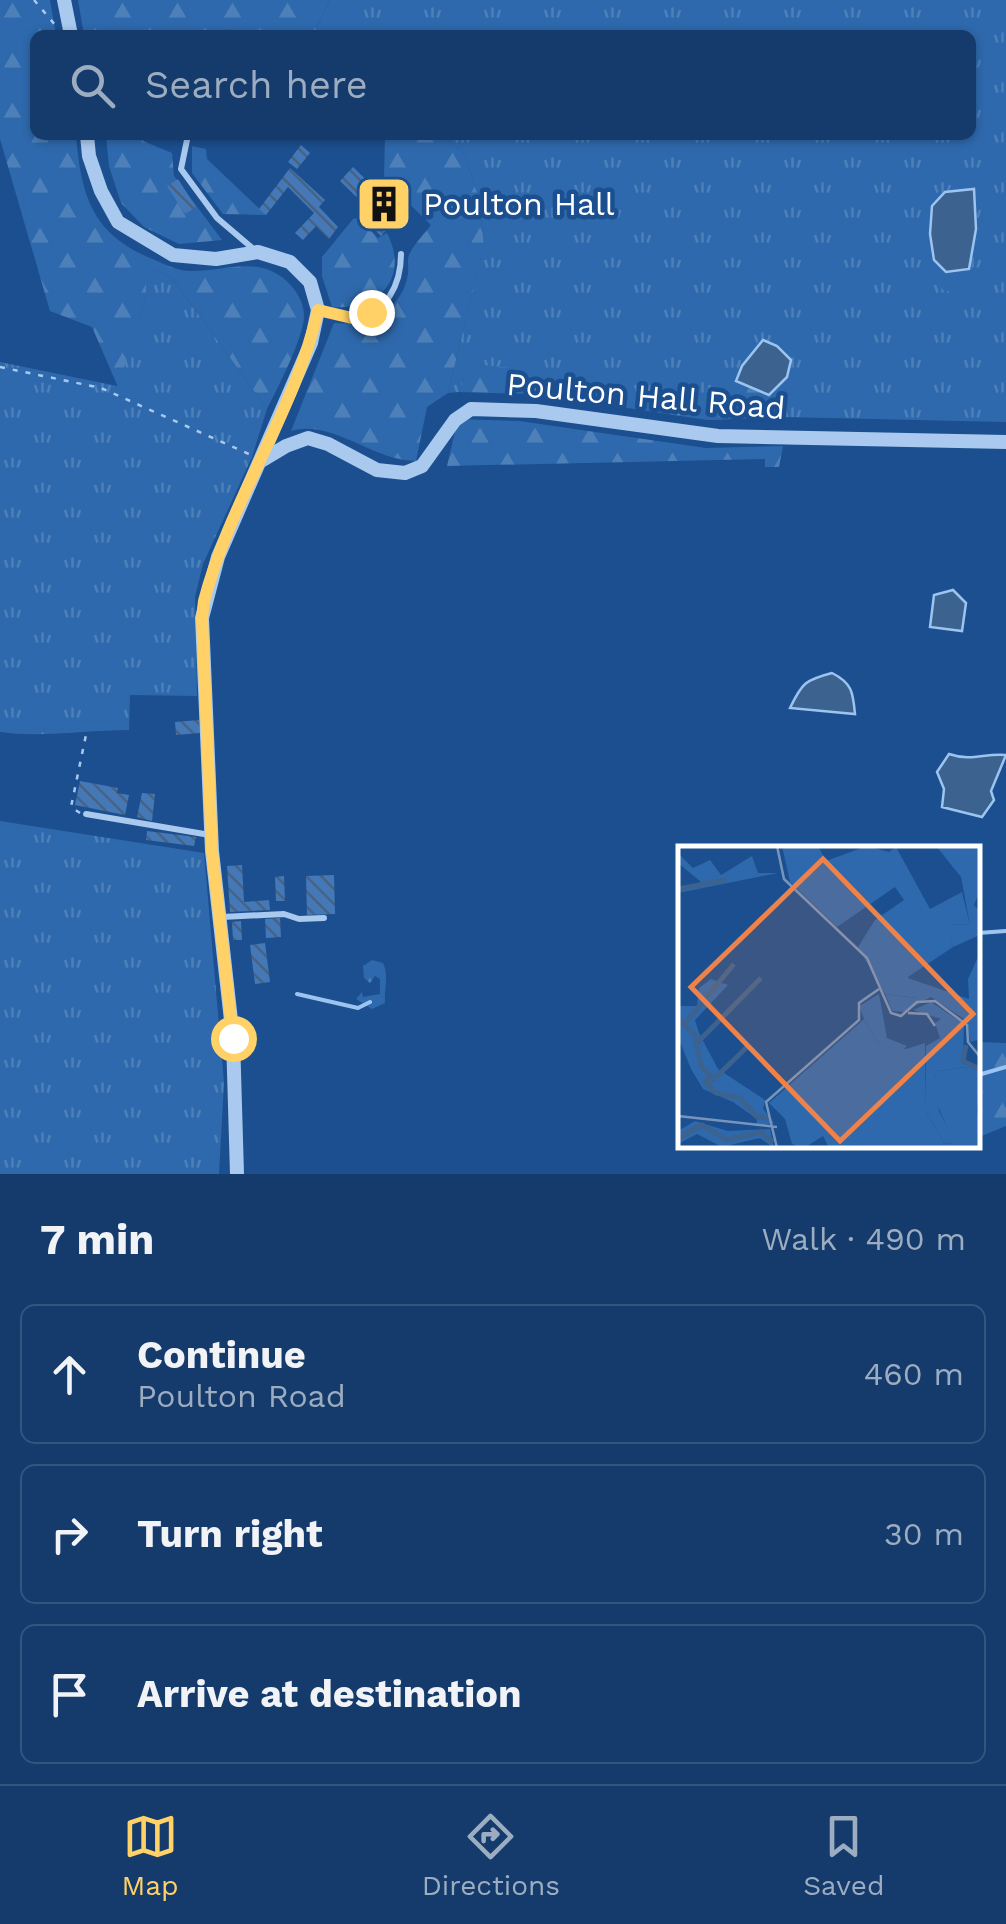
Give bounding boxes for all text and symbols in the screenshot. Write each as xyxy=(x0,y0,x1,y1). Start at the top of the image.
search box xyxy=(30,30,976,140)
icon: search xyxy=(65,58,120,113)
text: Search here xyxy=(145,63,368,107)
building icon: Poulton Hall xyxy=(354,174,414,234)
place label: Poulton Hall xyxy=(423,185,615,223)
route end xyxy=(349,290,395,336)
street label: Poulton Hall Road xyxy=(505,365,787,427)
inset map xyxy=(678,846,981,1149)
route start xyxy=(211,1016,257,1062)
text: 7 min xyxy=(40,1215,154,1264)
text: Walk · 490 m xyxy=(762,1220,966,1258)
text: Continue xyxy=(137,1333,306,1377)
icon: ahead xyxy=(42,1347,97,1402)
text: 460 m xyxy=(864,1355,964,1393)
text: Poulton Road xyxy=(137,1377,346,1415)
icon: right xyxy=(42,1507,97,1562)
text: Turn right xyxy=(137,1512,323,1556)
text: 30 m xyxy=(884,1515,964,1553)
icon: arrive xyxy=(42,1667,97,1722)
text: Arrive at destination xyxy=(137,1672,522,1716)
tab: Map xyxy=(122,1809,179,1902)
tab: Directions xyxy=(422,1809,560,1902)
tab: Saved xyxy=(803,1809,884,1902)

